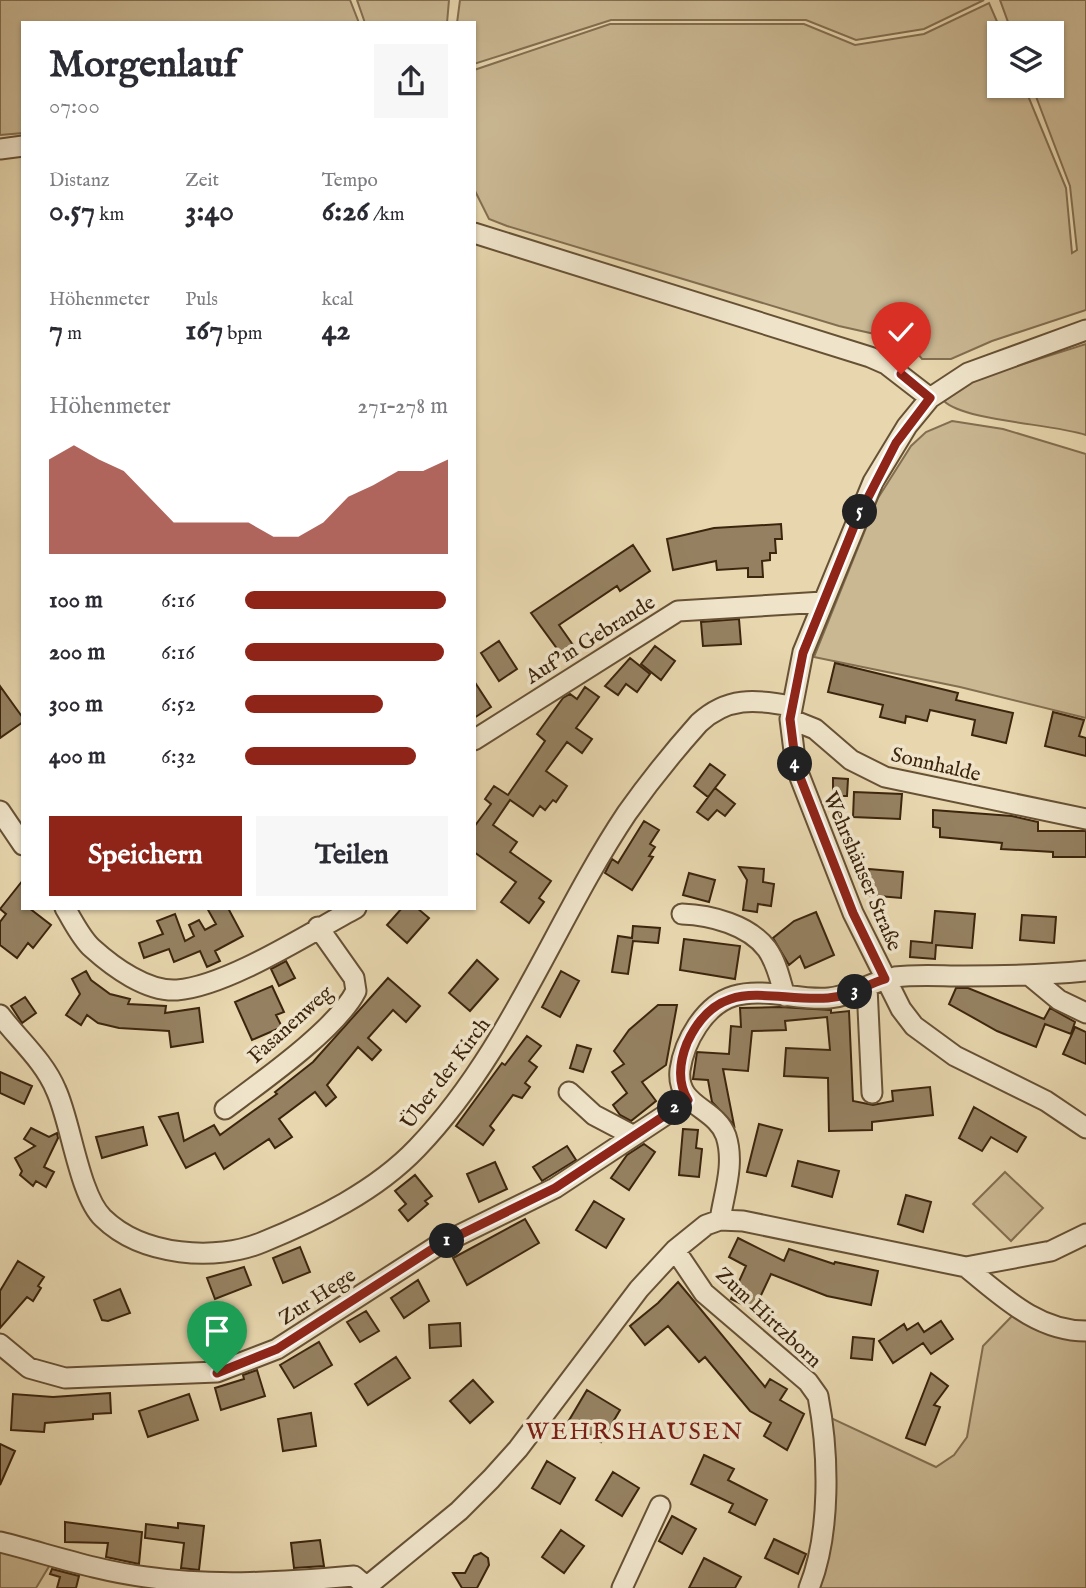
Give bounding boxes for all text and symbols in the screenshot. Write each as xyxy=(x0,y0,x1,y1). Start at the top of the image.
map controls xyxy=(987,21,1064,98)
button: layers xyxy=(987,21,1064,98)
text: Morgenlauf xyxy=(49,42,237,90)
button: share xyxy=(374,44,448,118)
text: 07:00 xyxy=(49,92,100,121)
text: Distanz xyxy=(49,169,110,193)
text: Zeit xyxy=(185,169,219,193)
text: Tempo xyxy=(322,169,378,193)
text: 0.57 xyxy=(49,193,95,231)
text: 3:40 xyxy=(185,193,234,231)
text: 6:26 xyxy=(322,193,369,231)
text: km xyxy=(95,203,124,227)
text: /km xyxy=(369,203,404,227)
text: Höhenmeter xyxy=(49,288,150,312)
text: Puls xyxy=(185,288,218,312)
text: kcal xyxy=(322,288,353,312)
pin xyxy=(871,302,931,374)
text: 7 xyxy=(49,312,63,350)
text: 167 xyxy=(185,312,223,350)
text: 42 xyxy=(322,312,350,350)
icon: check xyxy=(882,313,920,351)
text: m xyxy=(63,322,82,346)
text: bpm xyxy=(223,322,262,346)
text: Höhenmeter xyxy=(49,392,171,421)
text: 271–278 m xyxy=(357,392,448,421)
pin: 5 xyxy=(842,494,878,530)
text: 5 xyxy=(856,499,863,523)
text: 100 m xyxy=(49,586,103,615)
text: 6:16 xyxy=(161,586,195,615)
street label: Auf'm Gebrande xyxy=(520,589,661,692)
text: 200 m xyxy=(49,638,105,667)
text: 6:16 xyxy=(161,638,195,667)
text: 300 m xyxy=(49,690,103,719)
text: 6:52 xyxy=(161,690,196,719)
text: 400 m xyxy=(49,742,106,771)
text: 6:32 xyxy=(161,742,196,771)
street label: Sonnhalde xyxy=(888,742,983,789)
pin: 4 xyxy=(778,746,812,782)
text: 4 xyxy=(790,751,799,775)
street label: Wehrshäuser Straße xyxy=(816,788,908,956)
button: Speichern xyxy=(49,816,242,896)
button: Teilen xyxy=(256,816,448,896)
pin: 3 xyxy=(838,974,872,1010)
text: 3 xyxy=(851,979,858,1003)
street label: Fasanenweg xyxy=(243,980,340,1070)
street label: Über der Kirch xyxy=(395,1013,497,1135)
pin: 2 xyxy=(658,1090,692,1126)
text: 2 xyxy=(670,1095,679,1119)
pin: 1 xyxy=(430,1224,464,1258)
text: 1 xyxy=(443,1228,450,1252)
street label: Zur Hege xyxy=(274,1262,362,1332)
street label: Zum Hirtzborn xyxy=(709,1262,827,1374)
pin xyxy=(187,1301,247,1373)
icon: arrive xyxy=(198,1312,236,1350)
district label: WEHRSHAUSEN xyxy=(526,1417,744,1448)

